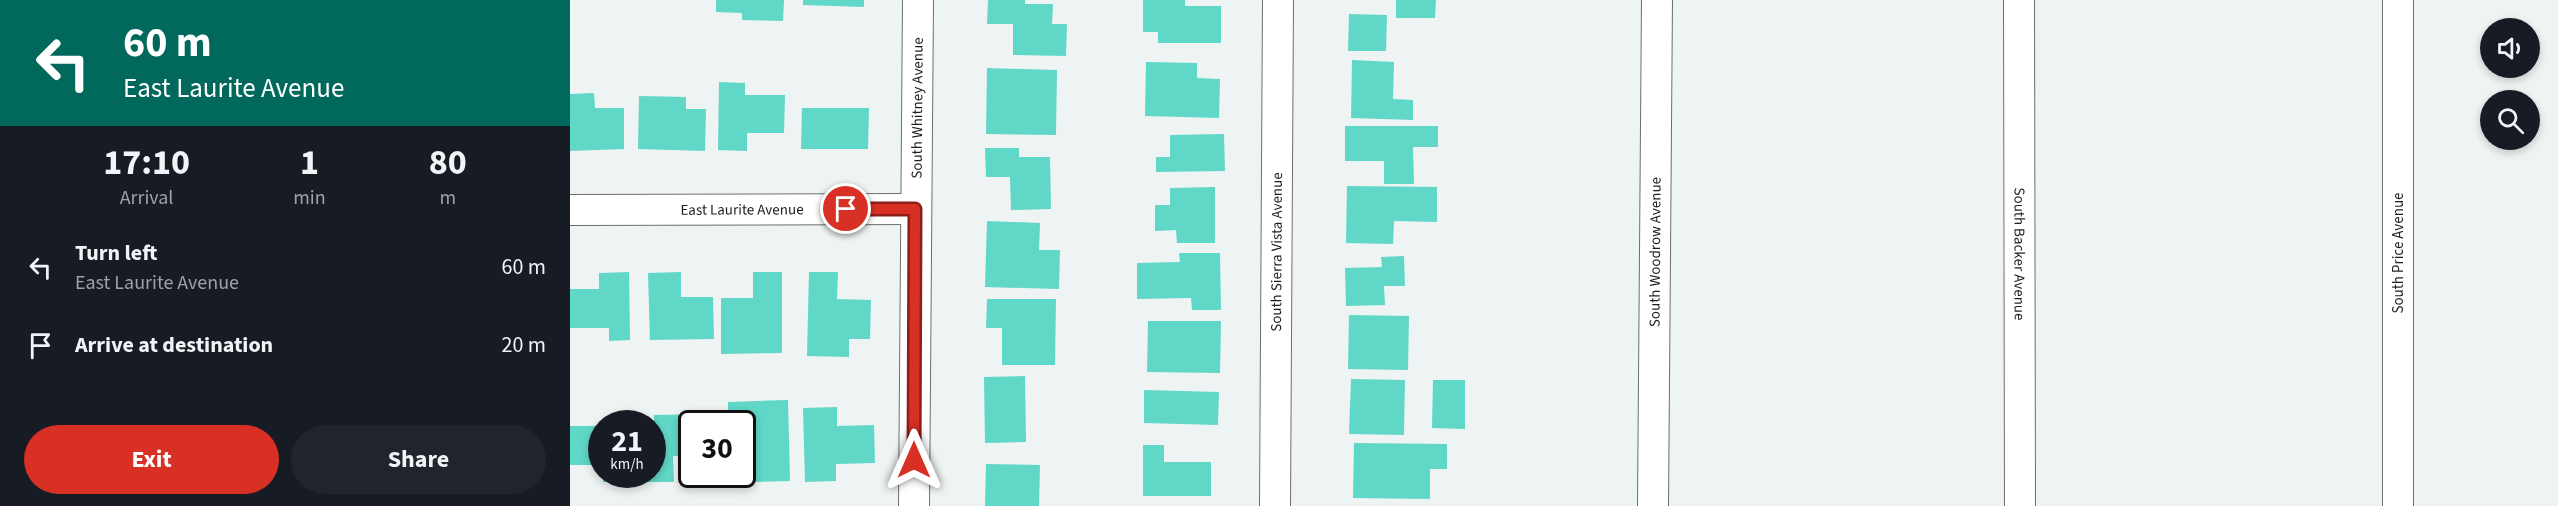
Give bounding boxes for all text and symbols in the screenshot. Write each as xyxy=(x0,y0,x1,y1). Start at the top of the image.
text: 60 m xyxy=(123,13,212,73)
map controls xyxy=(2480,18,2540,150)
button: sound xyxy=(2480,18,2540,78)
icon: left xyxy=(24,24,102,102)
street label: South Whitney Avenue xyxy=(906,37,928,179)
text: East Laurite Avenue xyxy=(123,69,344,108)
button: search xyxy=(2480,90,2540,150)
text: 17:10 xyxy=(103,137,190,188)
text: 1 xyxy=(300,137,319,188)
text: 80 xyxy=(429,137,467,188)
street label: South Sierra Vista Avenue xyxy=(1266,172,1287,332)
street label: South Woodrow Avenue xyxy=(1644,177,1666,327)
pin xyxy=(820,183,871,234)
text: Arrival xyxy=(120,184,173,212)
text: min xyxy=(293,184,326,212)
text: m xyxy=(439,184,456,212)
street label: South Backer Avenue xyxy=(2009,187,2030,321)
icon: arrive xyxy=(829,192,862,225)
street label: South Price Avenue xyxy=(2388,192,2409,314)
street label: East Laurite Avenue xyxy=(680,199,804,220)
text: Turn left xyxy=(75,237,157,269)
icon: left xyxy=(24,251,57,284)
text: 60 m xyxy=(501,251,546,283)
text: East Laurite Avenue xyxy=(75,269,239,297)
icon: arrive xyxy=(24,329,57,362)
text: Arrive at destination xyxy=(75,329,273,361)
text: 20 m xyxy=(501,329,546,361)
speed limit sign: 30 xyxy=(678,410,756,488)
text: 21 xyxy=(611,420,643,463)
button: Exit xyxy=(24,425,279,494)
button: Share xyxy=(291,425,546,494)
position arrow xyxy=(882,428,946,492)
text: km/h xyxy=(610,454,644,475)

